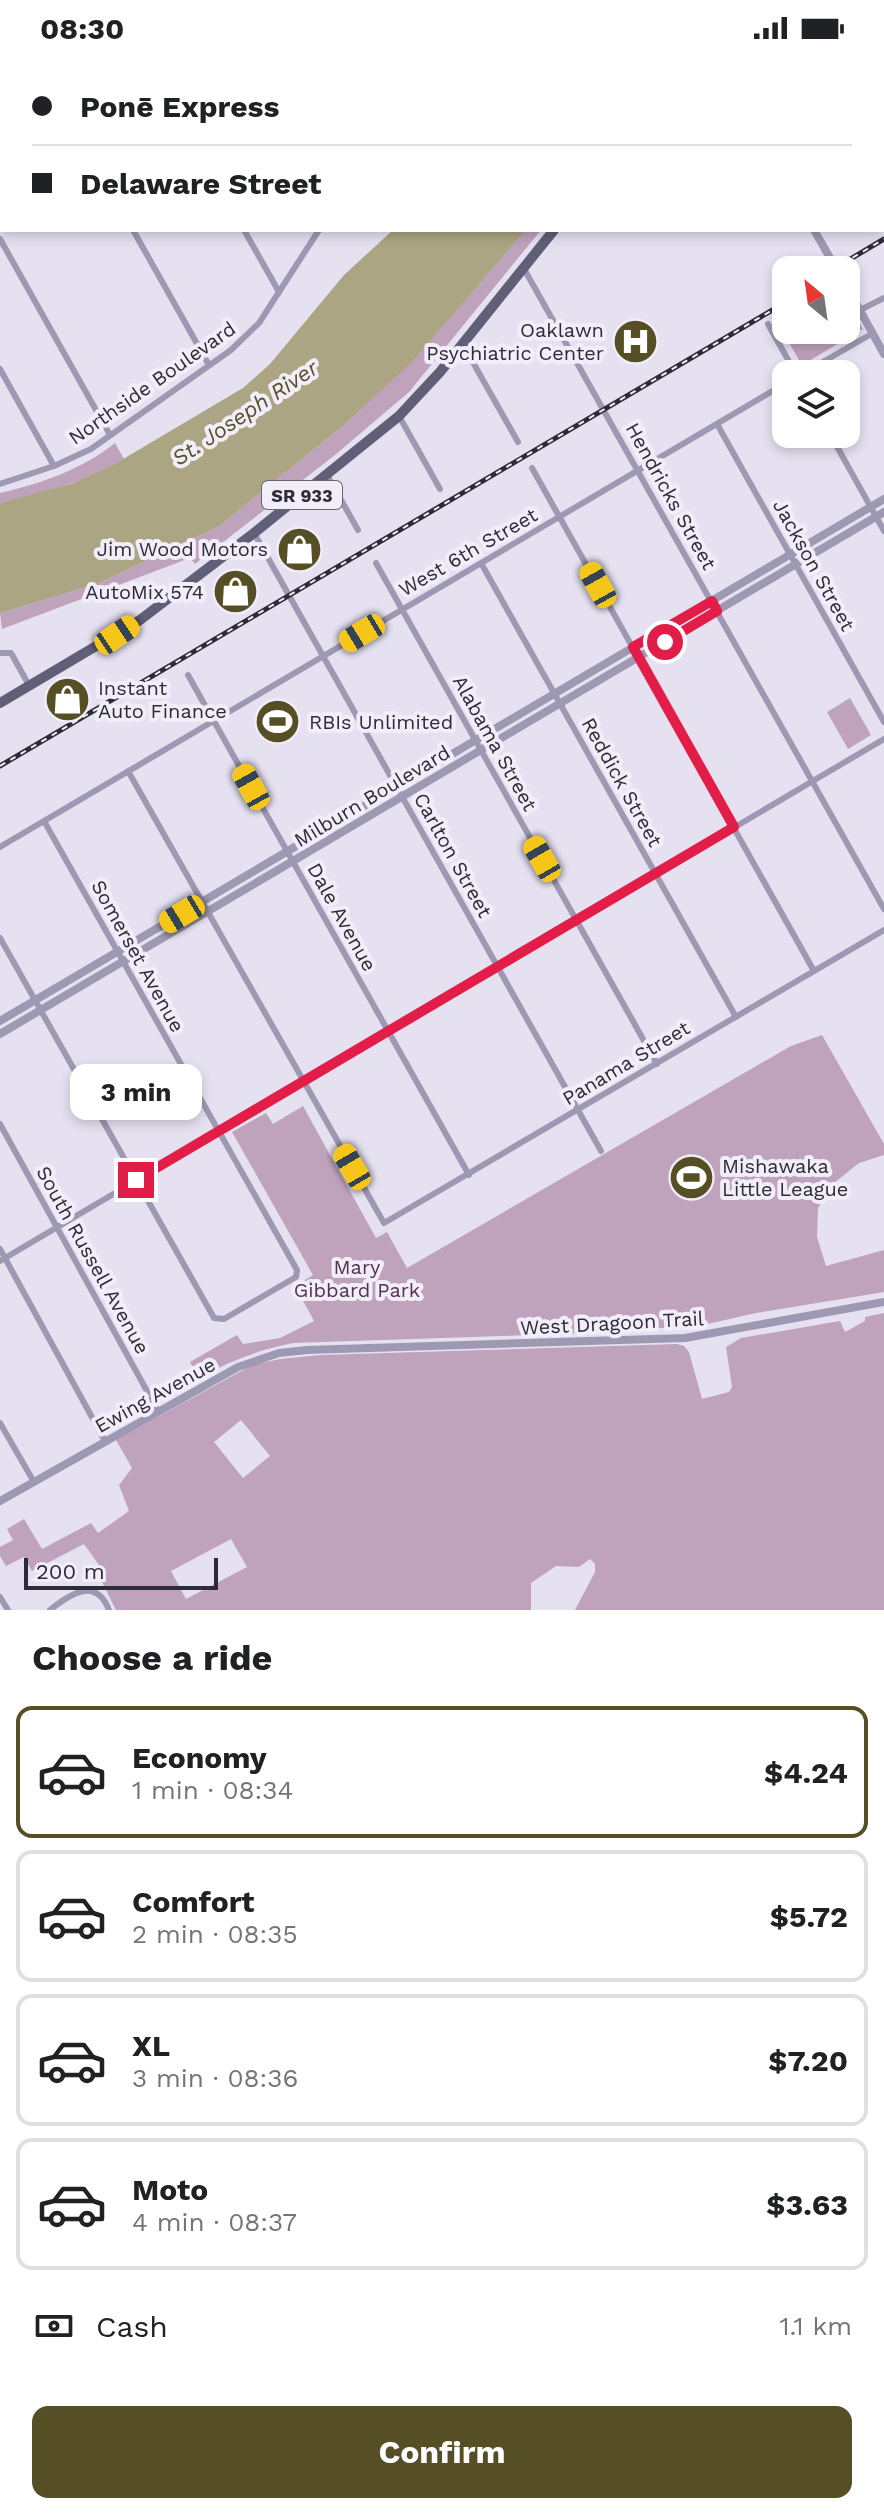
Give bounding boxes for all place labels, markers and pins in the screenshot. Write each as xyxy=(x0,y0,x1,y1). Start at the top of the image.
place label: Oaklawn Psychiatric Center xyxy=(426,318,604,365)
hospital icon: Oaklawn Psychiatric Center xyxy=(611,318,659,366)
shop icon: Jim Wood Motors xyxy=(275,525,323,573)
place label: Jim Wood Motors xyxy=(97,537,268,561)
shop icon: AutoMix 574 xyxy=(211,568,259,616)
place label: AutoMix 574 xyxy=(85,580,204,604)
shop icon: Instant Auto Finance xyxy=(43,676,91,724)
place label: Instant Auto Finance xyxy=(98,676,227,723)
sports icon: RBIs Unlimited xyxy=(254,698,302,746)
place label: RBIs Unlimited xyxy=(309,710,453,734)
sports icon: Mishawaka Little League xyxy=(667,1153,715,1201)
place label: Mishawaka Little League xyxy=(722,1154,848,1201)

